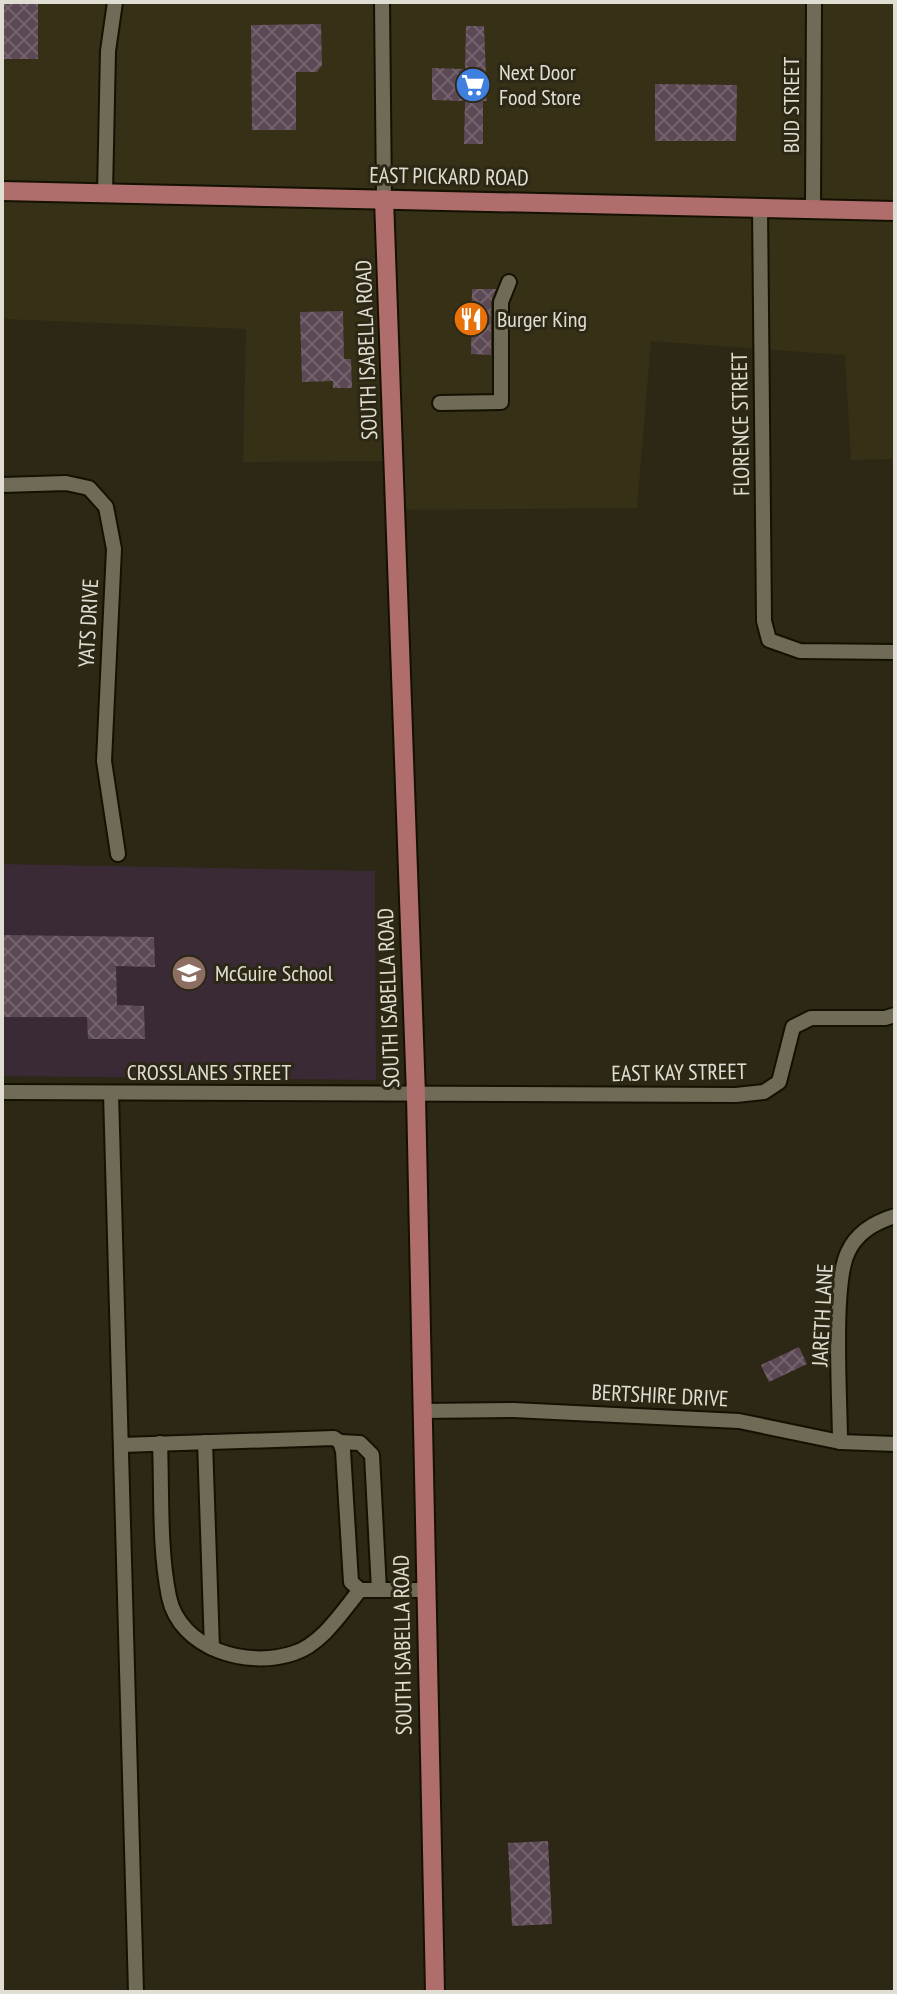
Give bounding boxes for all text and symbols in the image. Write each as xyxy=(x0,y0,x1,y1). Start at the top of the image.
street label: BUD STREET xyxy=(777,57,805,153)
place label: Next Door Food Store xyxy=(499,58,581,111)
supermarket icon: Next Door Food Store xyxy=(454,66,492,104)
street label: EAST PICKARD ROAD xyxy=(369,161,529,191)
street label: SOUTH ISABELLA ROAD xyxy=(349,259,383,441)
restaurant icon: Burger King xyxy=(452,300,490,338)
place label: Burger King xyxy=(497,305,587,333)
street label: FLORENCE STREET xyxy=(725,352,755,496)
street label: YATS DRIVE xyxy=(72,578,104,668)
street label: SOUTH ISABELLA ROAD xyxy=(371,907,405,1089)
school or university icon: McGuire School xyxy=(170,954,208,992)
place label: McGuire School xyxy=(215,959,334,987)
street label: EAST KAY STREET xyxy=(611,1057,747,1087)
street label: CROSSLANES STREET xyxy=(127,1058,291,1086)
street label: JARETH LANE xyxy=(805,1263,839,1368)
street label: BERTSHIRE DRIVE xyxy=(591,1377,729,1413)
street label: SOUTH ISABELLA ROAD xyxy=(386,1555,418,1735)

